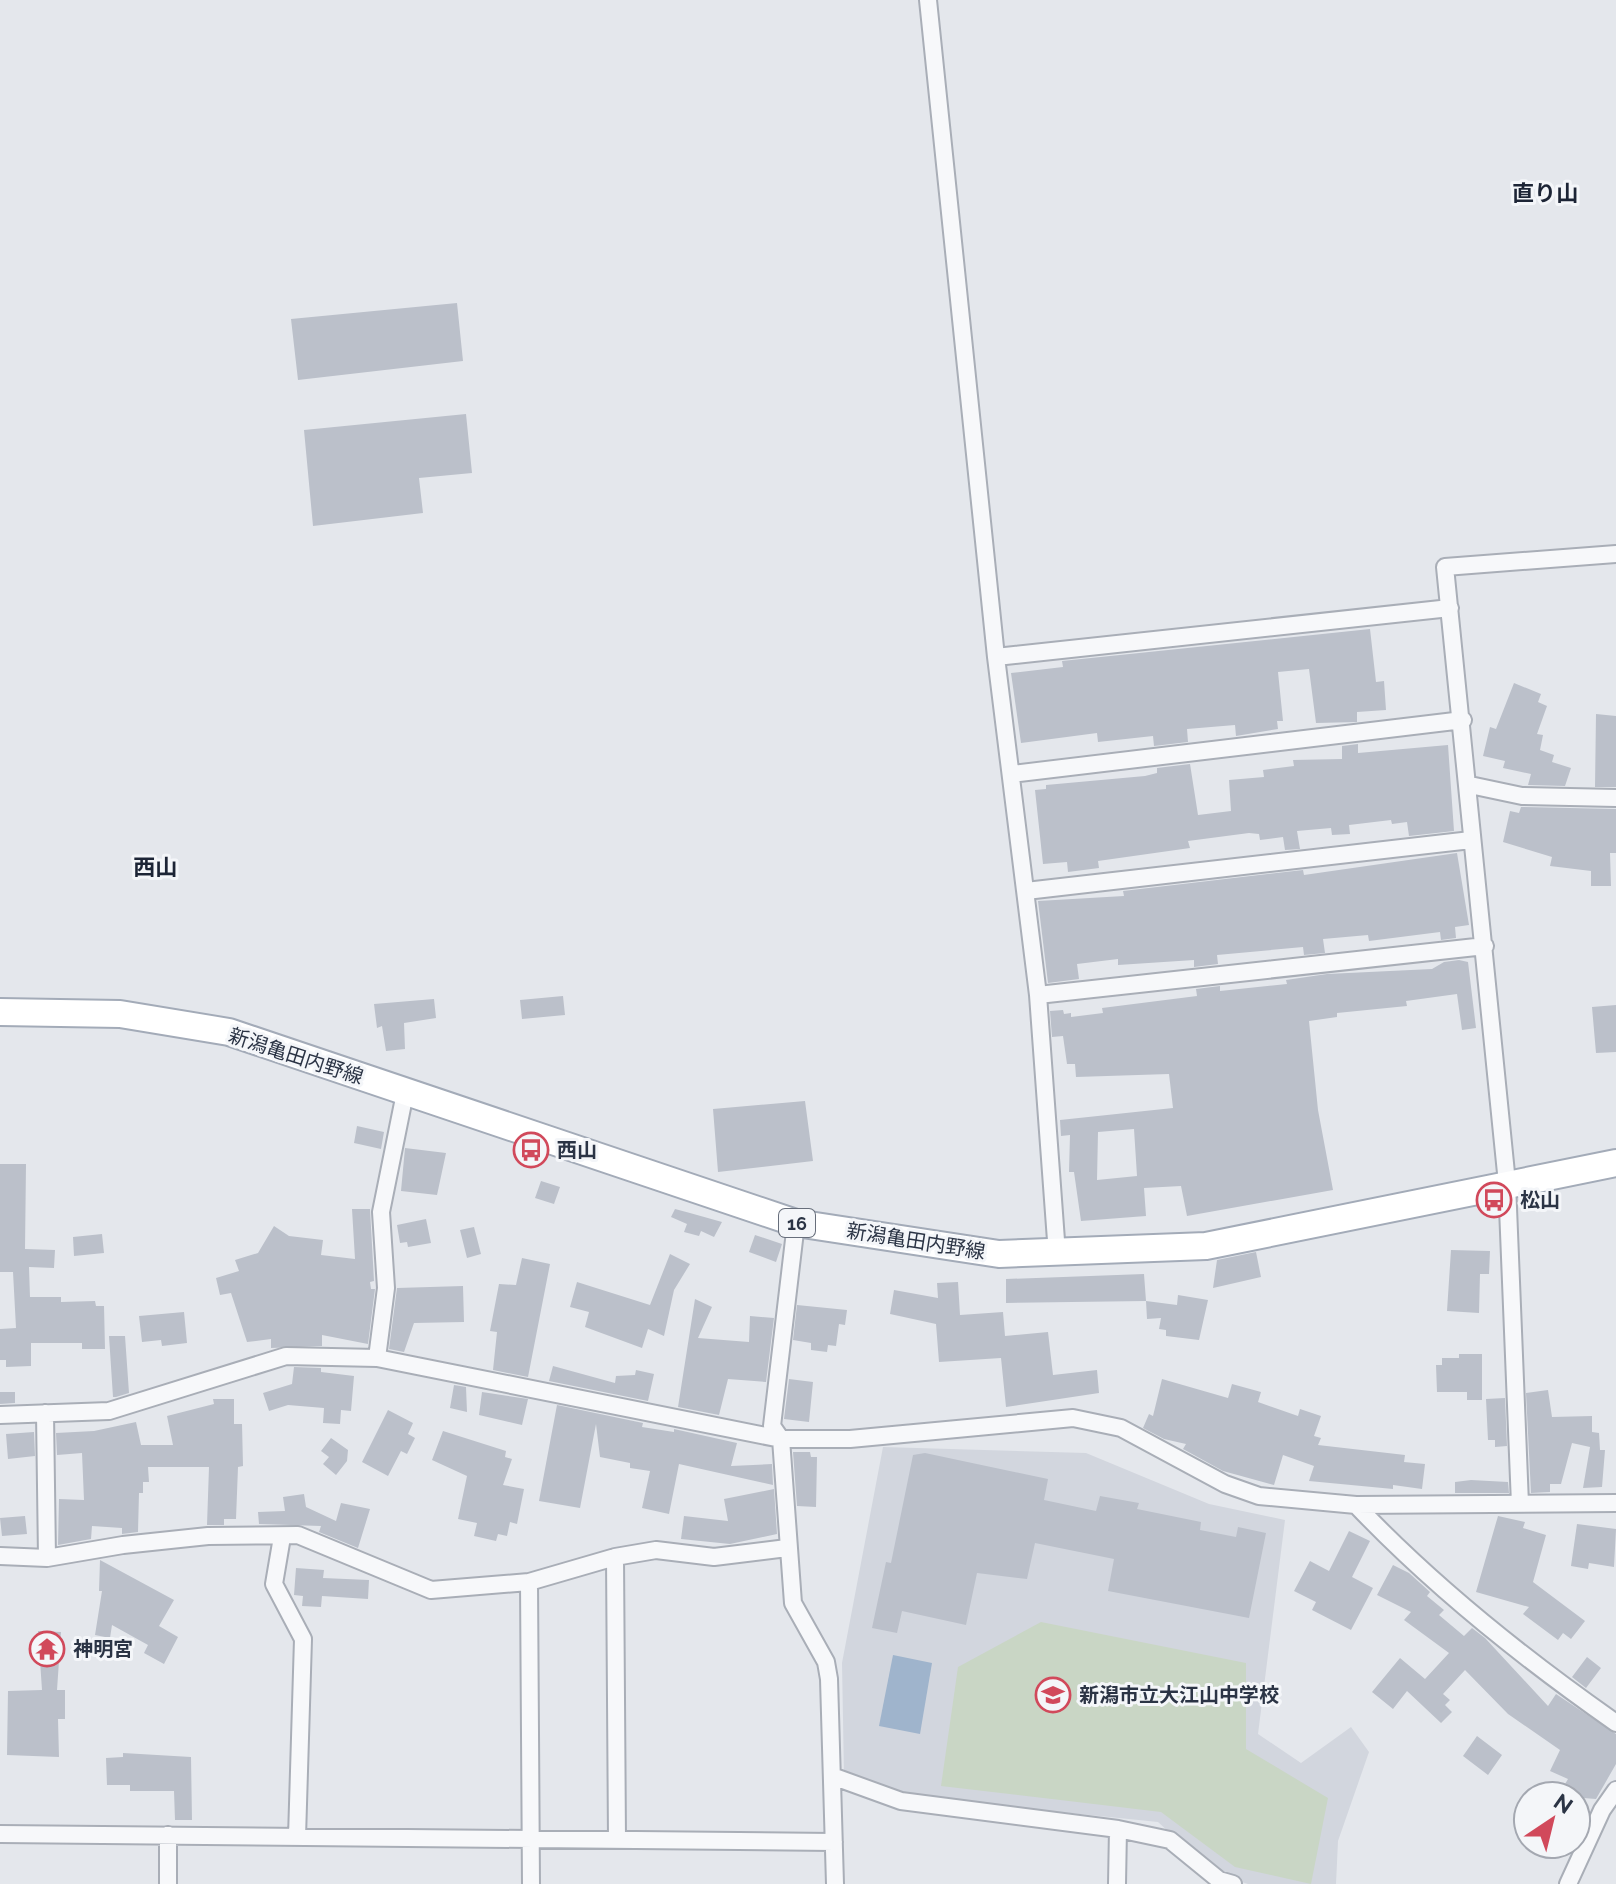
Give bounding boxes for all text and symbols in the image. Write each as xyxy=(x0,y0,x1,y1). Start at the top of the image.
district label: 直り山 xyxy=(1512,180,1578,206)
district label: 西山 xyxy=(133,854,177,880)
street label: 新潟亀田内野線 xyxy=(226,1023,366,1089)
bus stop icon: 西山 xyxy=(512,1131,550,1169)
place label: 西山 xyxy=(557,1138,597,1162)
bus stop icon: 松山 xyxy=(1475,1181,1513,1219)
place label: 松山 xyxy=(1520,1188,1560,1212)
road number: 16 xyxy=(779,1209,815,1237)
street label: 新潟亀田内野線 xyxy=(845,1218,987,1264)
temple icon: 神明宮 xyxy=(28,1630,66,1668)
place label: 神明宮 xyxy=(73,1637,133,1661)
school or university icon: 新潟市立大江山中学校 xyxy=(1034,1676,1072,1714)
place label: 新潟市立大江山中学校 xyxy=(1079,1683,1279,1707)
north arrow xyxy=(1512,1780,1592,1860)
text: N xyxy=(1549,1788,1578,1819)

